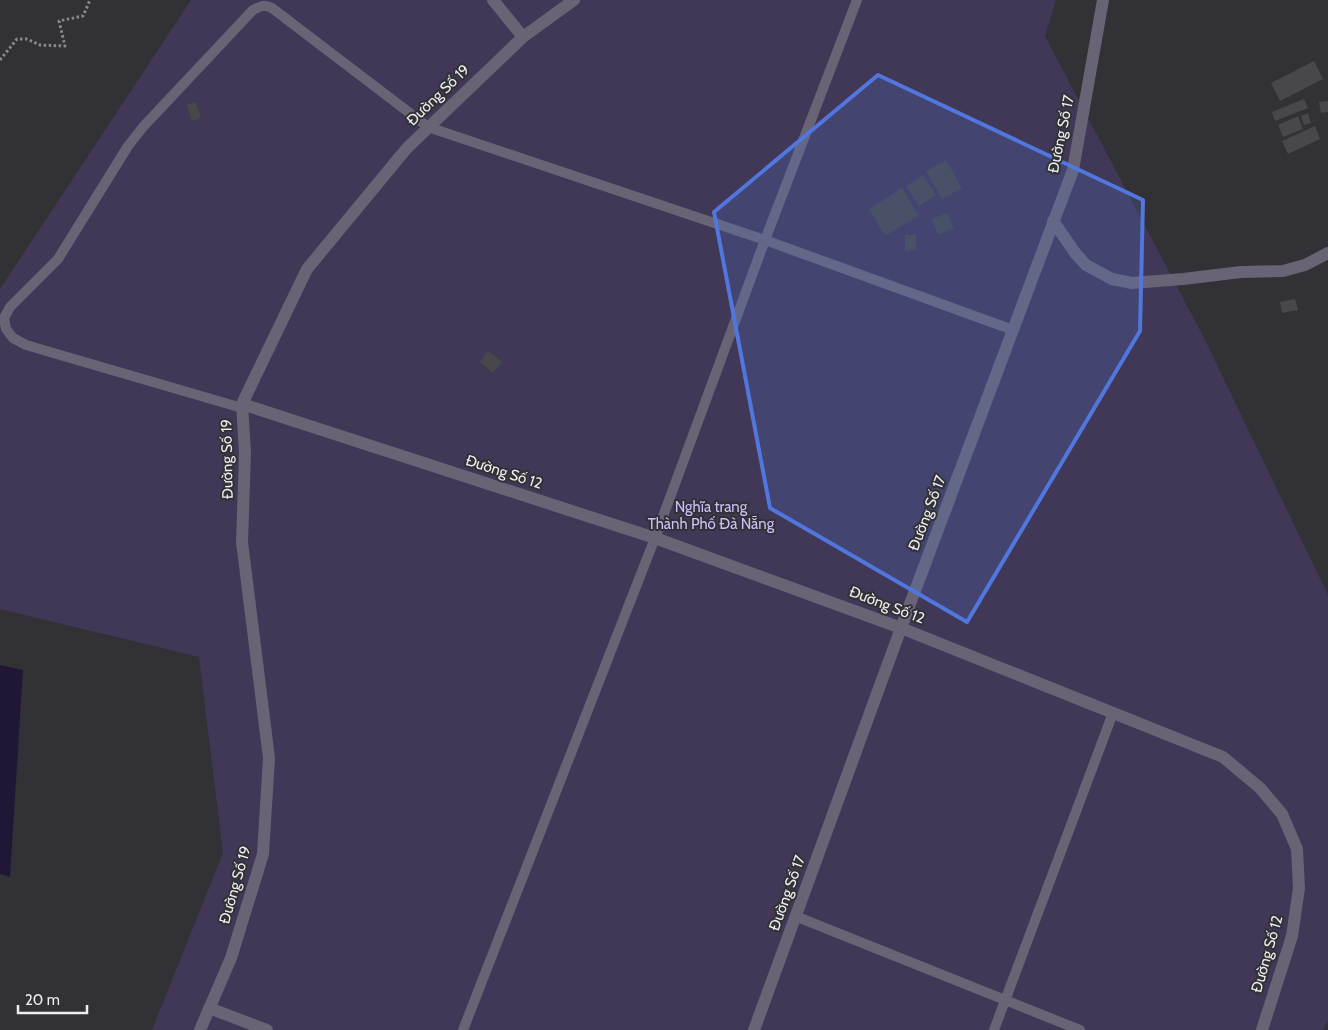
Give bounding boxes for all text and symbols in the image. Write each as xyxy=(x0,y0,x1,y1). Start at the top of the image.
street label: Đường Số 19 xyxy=(403,61,473,129)
street label: Đường Số 17 xyxy=(1044,93,1078,175)
street label: Đường Số 19 xyxy=(217,419,237,499)
street label: Đường Số 12 xyxy=(463,451,545,493)
street label: Đường Số 17 xyxy=(904,472,950,553)
park label: Nghĩa trang Thành Phố Đà Nẵng xyxy=(648,498,775,533)
street label: Đường Số 12 xyxy=(847,582,927,628)
street label: Đường Số 19 xyxy=(215,844,255,926)
street label: Đường Số 17 xyxy=(765,852,809,933)
street label: Đường Số 12 xyxy=(1247,913,1287,995)
scale bar xyxy=(18,982,86,1014)
text: 20 m xyxy=(25,991,60,1009)

